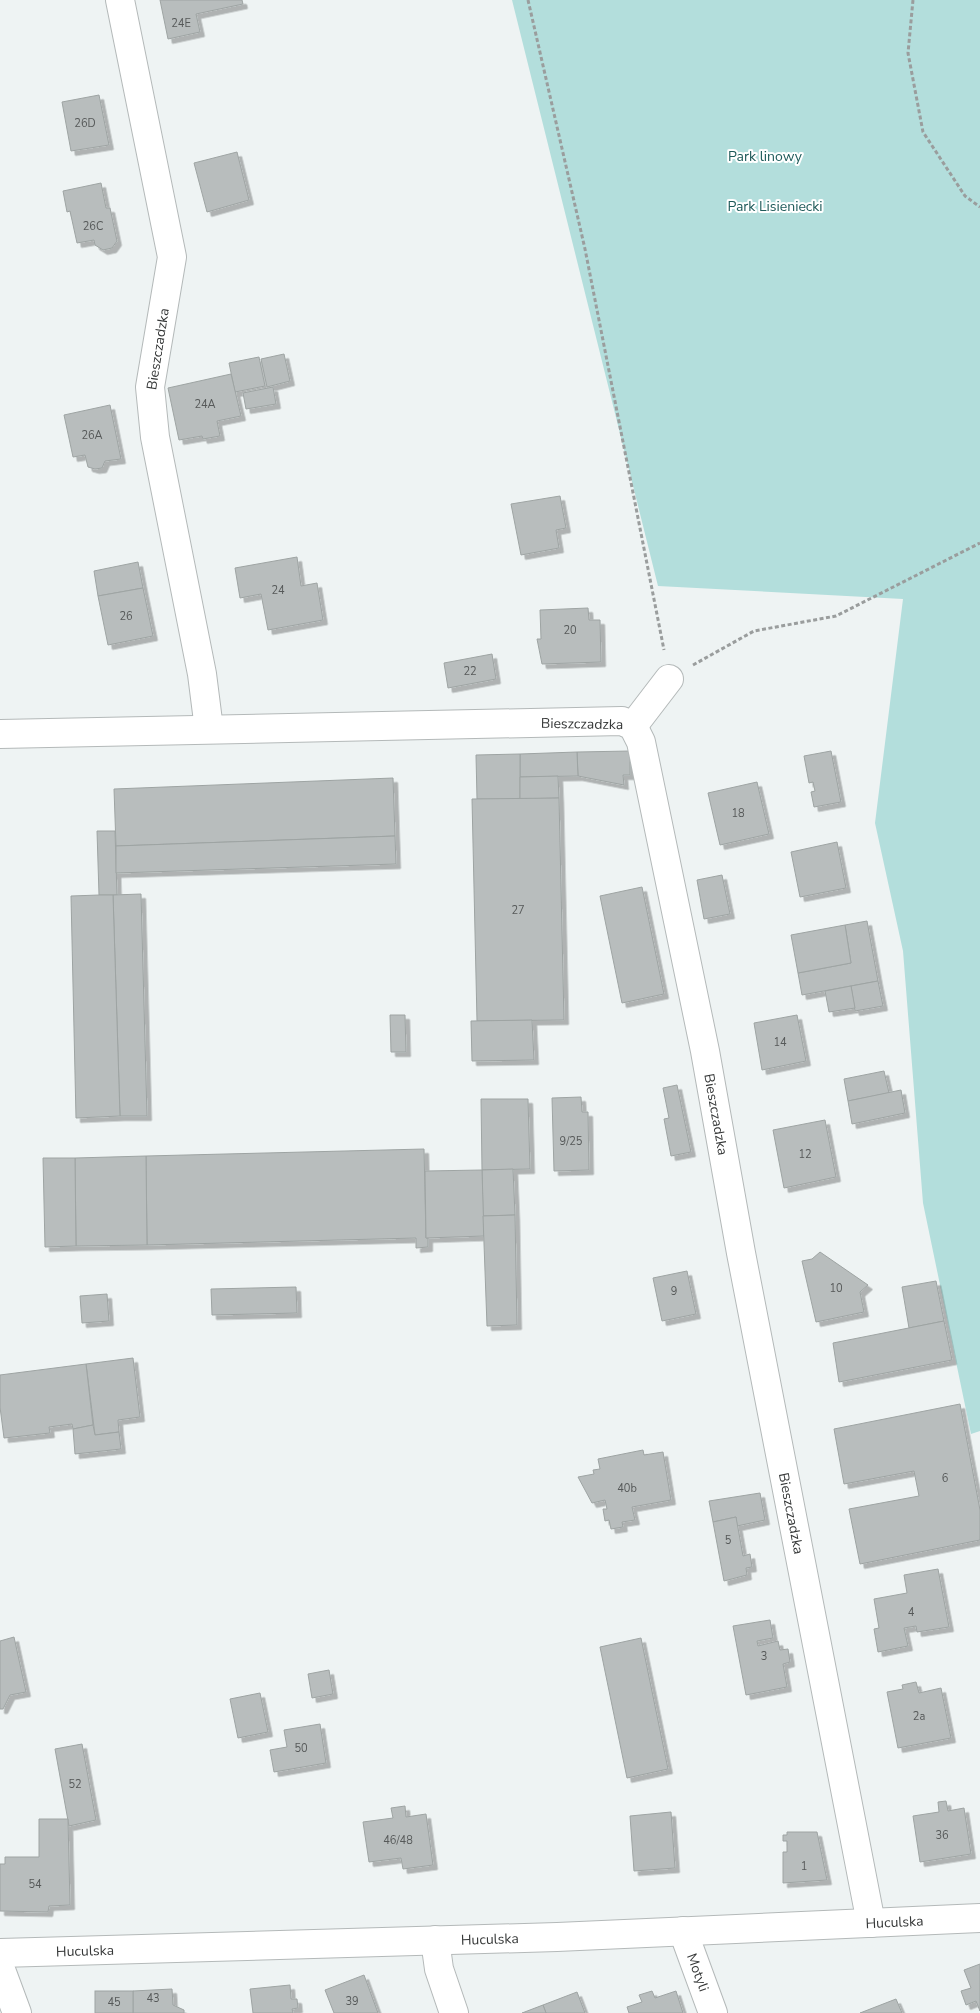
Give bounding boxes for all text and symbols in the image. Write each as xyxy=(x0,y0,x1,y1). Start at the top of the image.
house number: 24E xyxy=(171,16,191,31)
house number: 26D xyxy=(74,116,96,131)
park label: Park linowy xyxy=(728,147,803,166)
park label: Park Lisieniecki xyxy=(727,197,823,216)
house number: 26C xyxy=(83,219,103,234)
street label: Bieszczadzka xyxy=(142,307,174,391)
house number: 24A xyxy=(194,397,216,412)
house number: 26A xyxy=(81,428,103,443)
house number: 24 xyxy=(271,583,285,598)
house number: 26 xyxy=(119,609,133,624)
house number: 20 xyxy=(563,623,577,638)
house number: 22 xyxy=(463,664,477,679)
street label: Bieszczadzka xyxy=(541,714,623,734)
house number: 18 xyxy=(731,806,745,821)
house number: 27 xyxy=(511,903,525,918)
house number: 14 xyxy=(773,1035,787,1050)
street label: Bieszczadzka xyxy=(700,1072,733,1157)
house number: 9/25 xyxy=(560,1134,583,1149)
house number: 12 xyxy=(798,1147,812,1162)
house number: 10 xyxy=(829,1281,843,1296)
house number: 9 xyxy=(671,1284,677,1299)
street label: Bieszczadzka xyxy=(774,1471,809,1556)
house number: 6 xyxy=(942,1471,949,1486)
house number: 40b xyxy=(617,1481,637,1496)
house number: 5 xyxy=(725,1533,732,1548)
house number: 4 xyxy=(908,1605,915,1620)
house number: 3 xyxy=(761,1649,767,1664)
house number: 2a xyxy=(913,1709,925,1724)
house number: 50 xyxy=(294,1741,308,1756)
house number: 52 xyxy=(68,1777,82,1792)
house number: 36 xyxy=(935,1828,949,1843)
house number: 46/48 xyxy=(383,1833,413,1848)
house number: 1 xyxy=(801,1859,807,1874)
house number: 54 xyxy=(28,1877,42,1892)
street label: Huculska xyxy=(865,1911,924,1933)
street label: Huculska xyxy=(461,1929,519,1949)
street label: Huculska xyxy=(56,1940,114,1961)
street label: Motyli xyxy=(682,1951,714,1994)
house number: 43 xyxy=(146,1991,160,2006)
house number: 39 xyxy=(345,1994,359,2009)
house number: 45 xyxy=(107,1995,121,2010)

